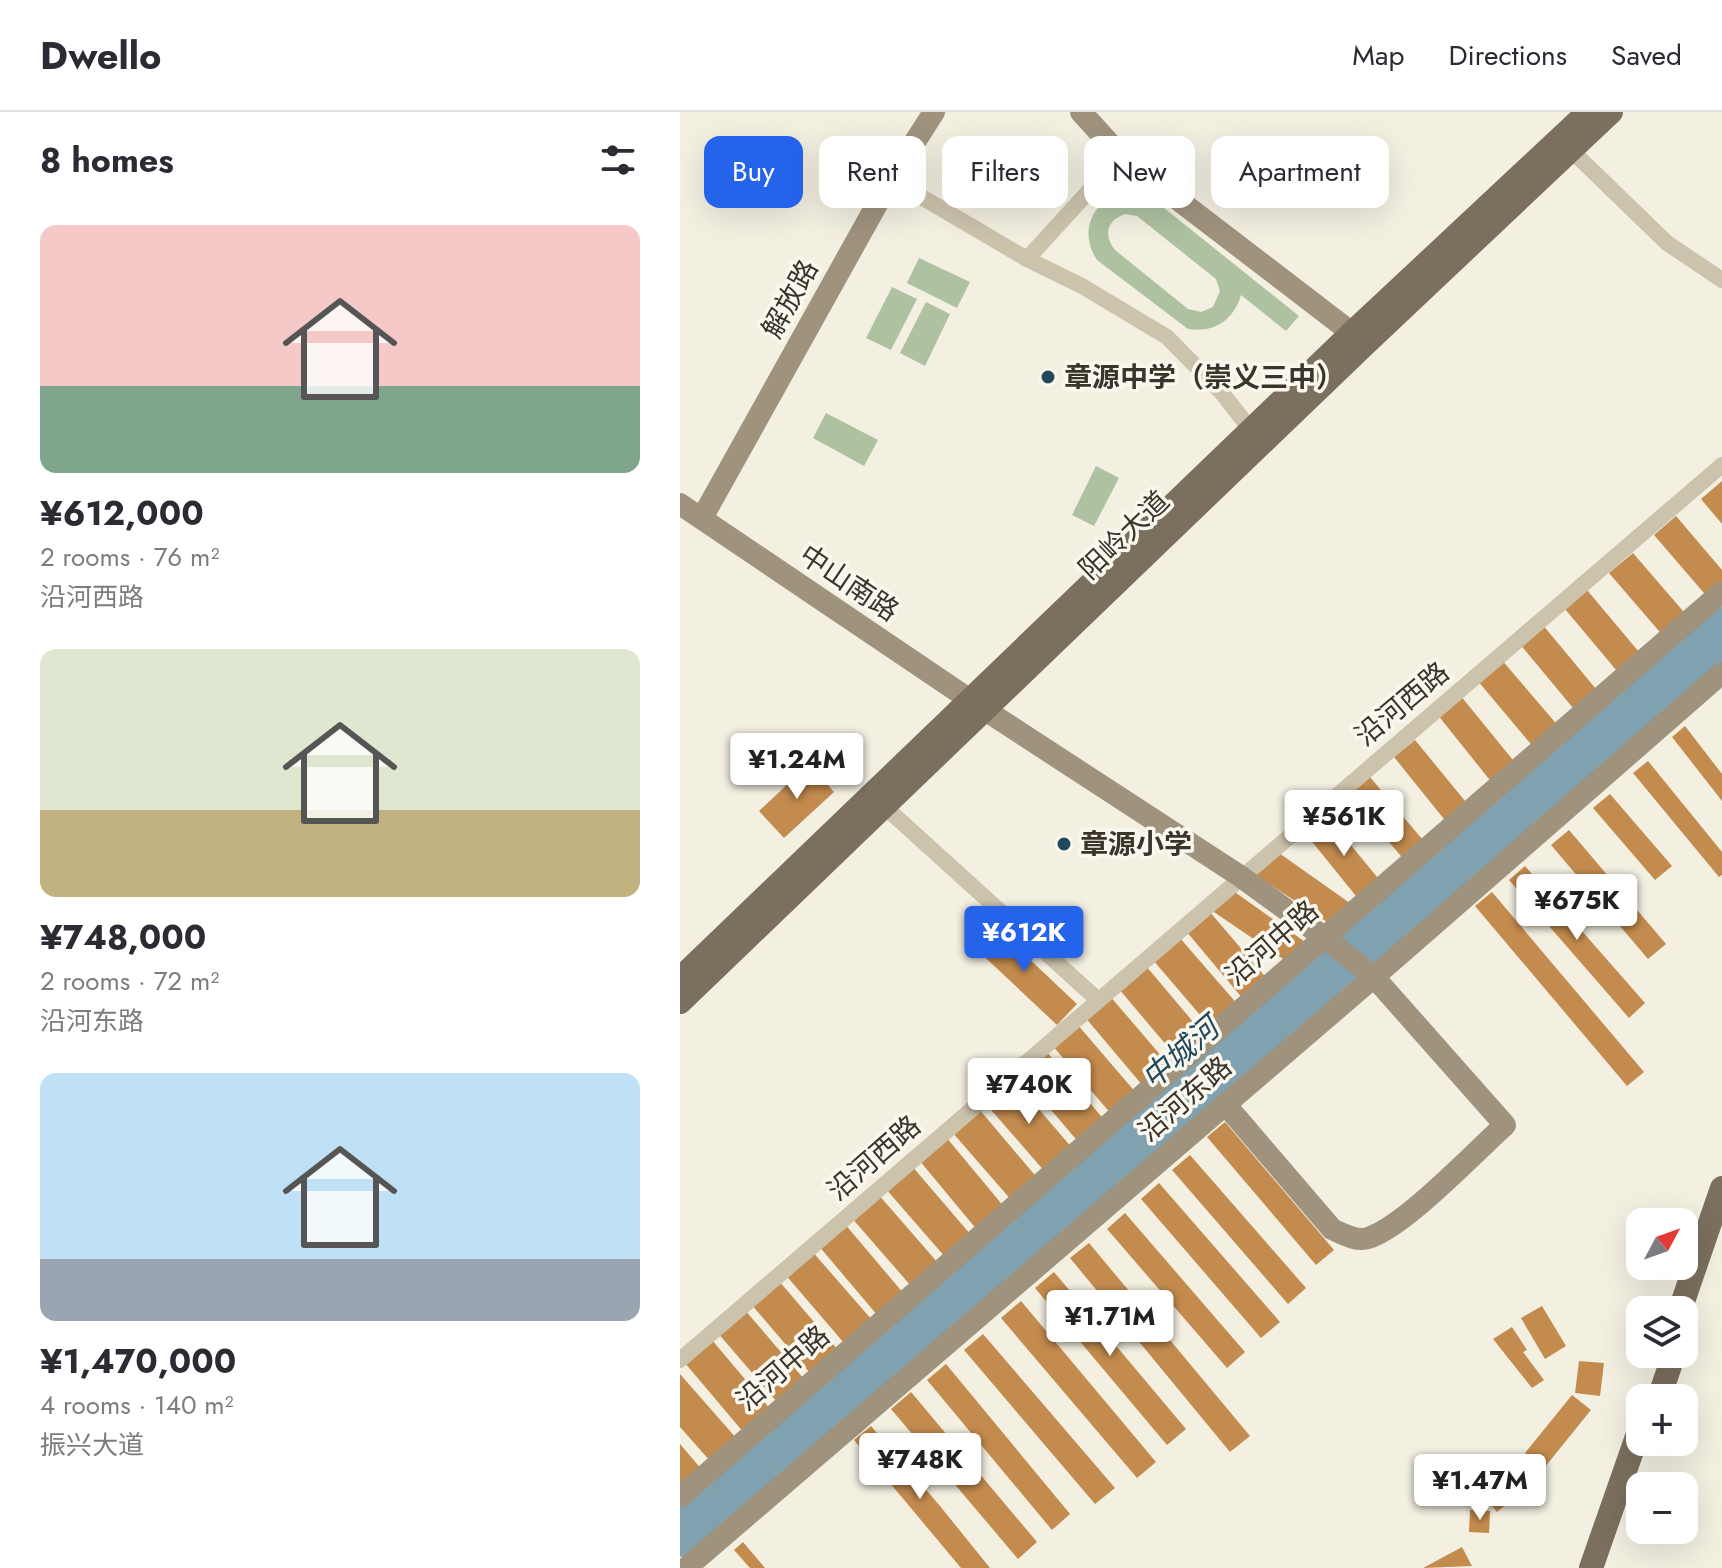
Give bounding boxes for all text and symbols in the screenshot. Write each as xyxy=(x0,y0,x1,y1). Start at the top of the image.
text: Dwello xyxy=(40,28,162,83)
text: Map xyxy=(1352,35,1404,76)
text: Directions xyxy=(1448,35,1567,76)
text: Saved xyxy=(1611,35,1682,76)
text: 8 homes xyxy=(40,136,174,185)
chip: Buy xyxy=(704,136,803,208)
chip: Rent xyxy=(819,136,926,208)
chip: Filters xyxy=(942,136,1068,208)
chip: New xyxy=(1084,136,1195,208)
chip: Apartment xyxy=(1211,136,1389,208)
icon: filters xyxy=(596,138,640,182)
street label: 解放路 xyxy=(752,252,828,346)
icon: home xyxy=(268,277,412,421)
place label: 章源中学（崇义三中） xyxy=(1064,357,1344,398)
marker: 章源中学（崇义三中） xyxy=(1039,368,1057,386)
street label: 阳岭大道 xyxy=(1069,481,1179,589)
text: ¥612,000 xyxy=(40,489,204,538)
street label: 中山南路 xyxy=(791,535,907,631)
text: 2 rooms · 76 m² xyxy=(40,538,219,576)
text: 沿河西路 xyxy=(40,578,144,616)
street label: 沿河西路 xyxy=(1346,652,1458,756)
icon: home xyxy=(268,701,412,845)
pin: ¥1.24M xyxy=(732,733,862,801)
text: ¥1.24M xyxy=(748,740,846,778)
pin: ¥561K xyxy=(1288,790,1400,858)
text: ¥561K xyxy=(1303,797,1385,835)
place label: 章源小学 xyxy=(1080,824,1192,865)
marker: 章源小学 xyxy=(1055,835,1073,853)
pin: ¥675K xyxy=(1521,874,1633,942)
text: ¥675K xyxy=(1534,881,1620,919)
street label: 沿河中路 xyxy=(1216,891,1328,995)
pin: ¥612K xyxy=(968,906,1080,974)
text: ¥748,000 xyxy=(40,913,206,962)
text: ¥612K xyxy=(982,913,1066,951)
text: 2 rooms · 72 m² xyxy=(40,962,219,1000)
text: 沿河东路 xyxy=(40,1002,144,1040)
water label: 中城河 xyxy=(1132,1004,1232,1099)
street label: 沿河东路 xyxy=(1129,1047,1241,1151)
pin: ¥740K xyxy=(973,1058,1085,1126)
text: ¥740K xyxy=(986,1065,1072,1103)
street label: 沿河西路 xyxy=(818,1106,930,1210)
icon: home xyxy=(268,1125,412,1269)
north arrow xyxy=(1626,1208,1698,1280)
map controls xyxy=(1626,1208,1698,1544)
pin: ¥1.71M xyxy=(1045,1290,1175,1358)
button: layers xyxy=(1626,1296,1698,1368)
text: ¥1.71M xyxy=(1064,1297,1156,1335)
street label: 沿河中路 xyxy=(727,1316,839,1420)
text: ¥1,470,000 xyxy=(40,1337,236,1386)
button: + xyxy=(1626,1384,1698,1456)
text: 4 rooms · 140 m² xyxy=(40,1386,234,1424)
text: 振兴大道 xyxy=(40,1426,144,1464)
pin: ¥748K xyxy=(864,1433,976,1501)
text: ¥748K xyxy=(877,1440,963,1478)
pin: ¥1.47M xyxy=(1415,1454,1545,1522)
text: ¥1.47M xyxy=(1432,1461,1528,1499)
button: − xyxy=(1626,1472,1698,1544)

